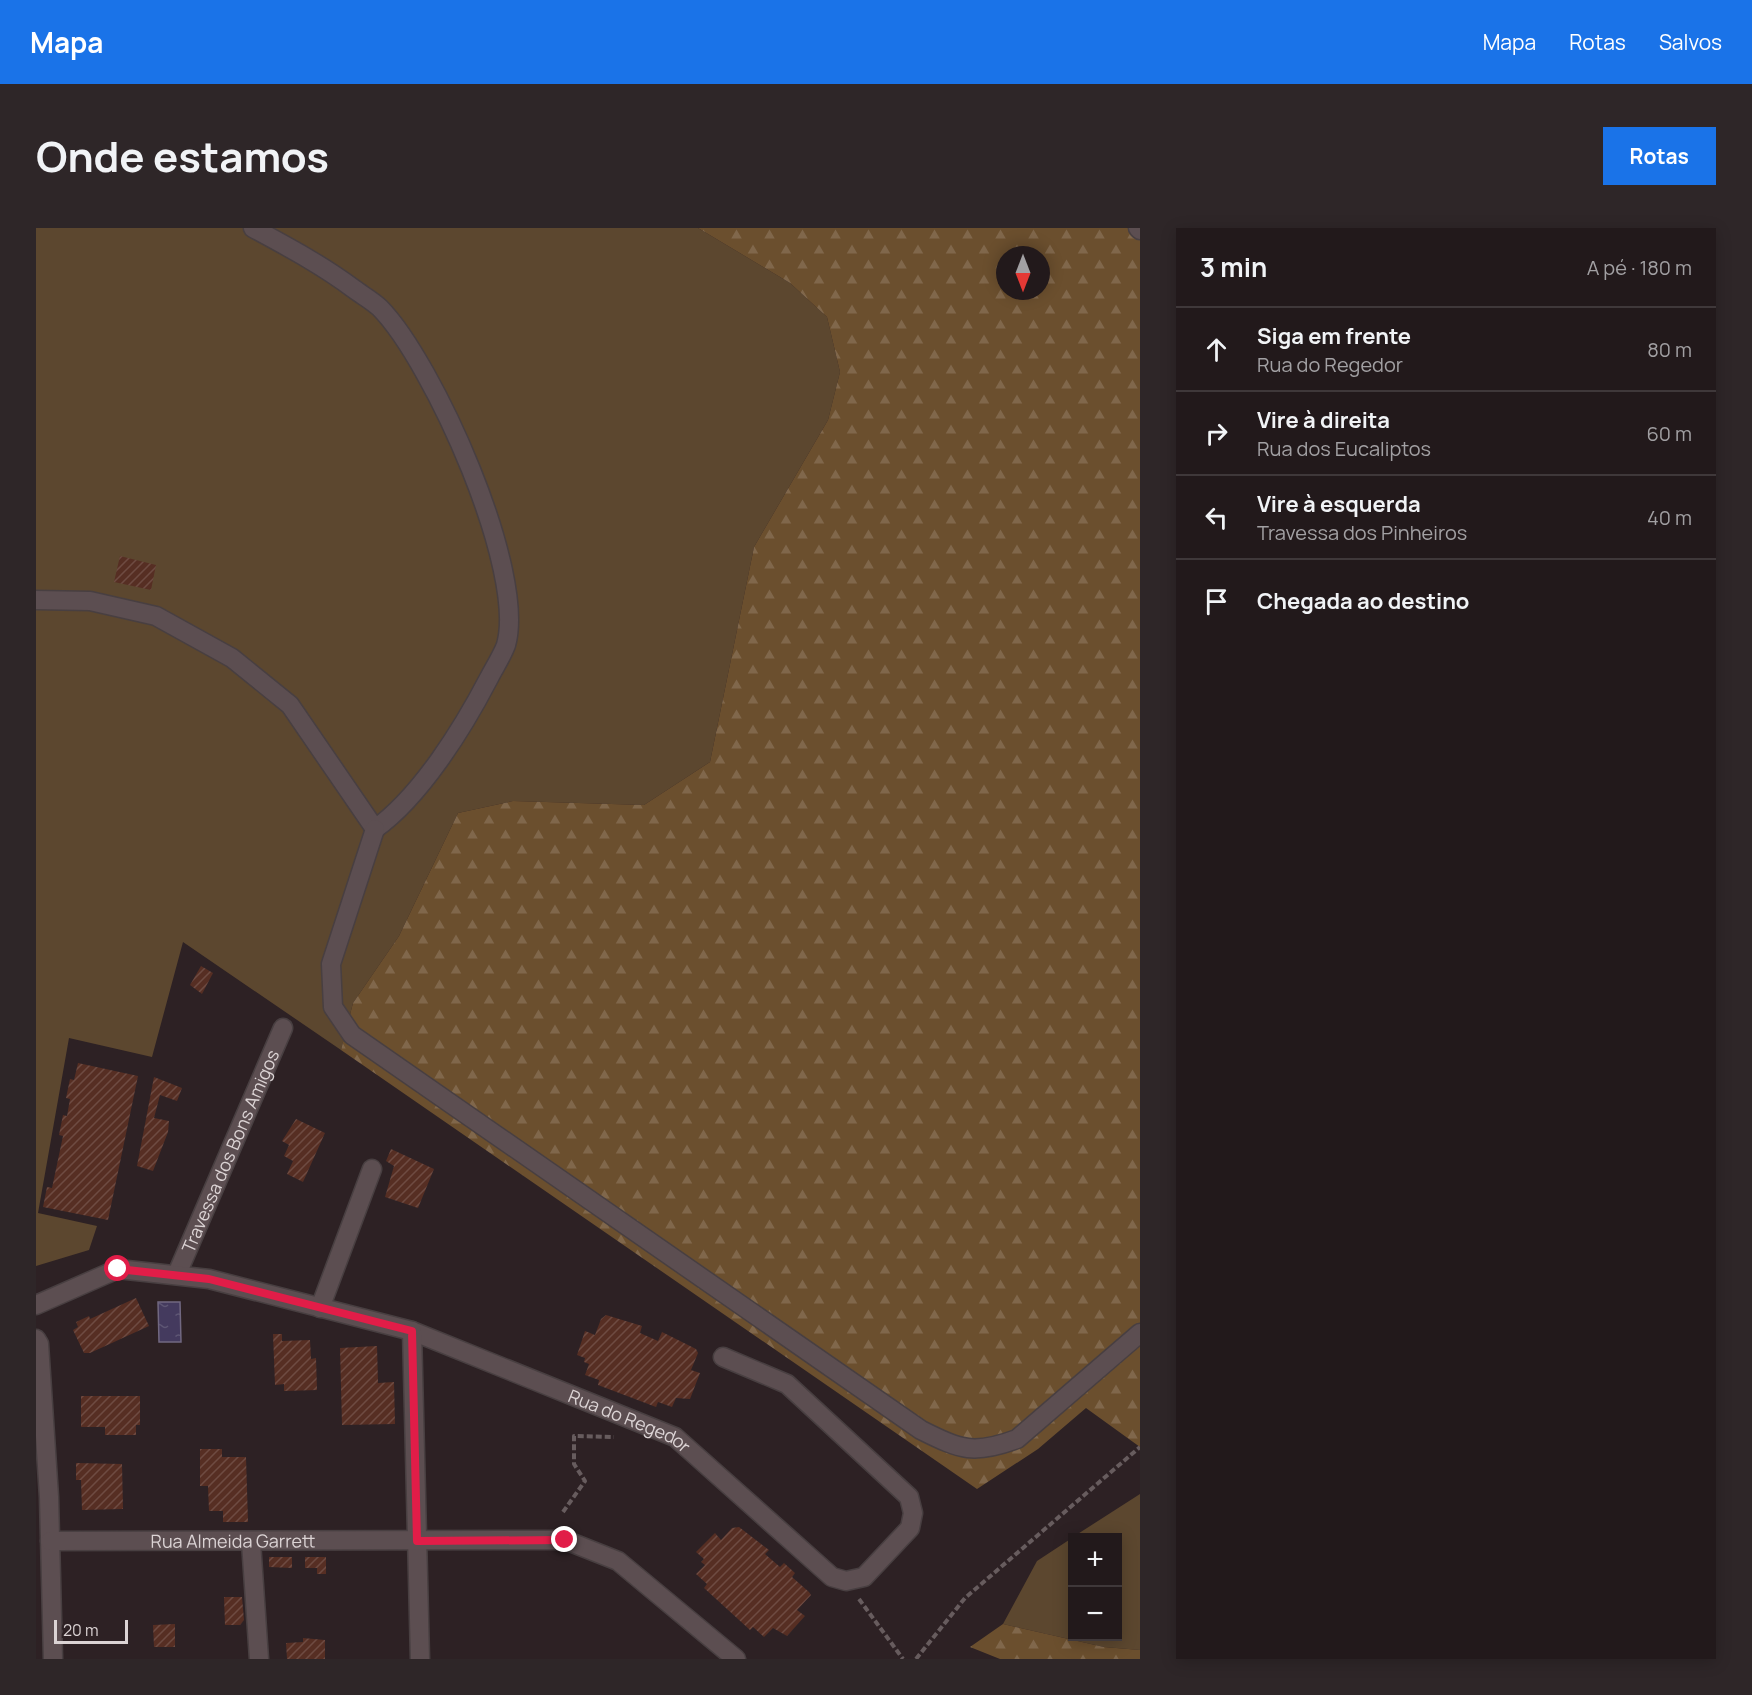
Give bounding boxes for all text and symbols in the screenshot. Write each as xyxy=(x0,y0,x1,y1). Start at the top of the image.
text: Mapa xyxy=(30,23,103,61)
text: Mapa xyxy=(1483,28,1536,56)
text: Rotas xyxy=(1569,28,1626,56)
text: Salvos xyxy=(1659,28,1722,56)
text: Onde estamos xyxy=(36,127,329,185)
button: Rotas xyxy=(1603,127,1716,185)
north arrow xyxy=(996,246,1050,300)
text: 3 min xyxy=(1200,249,1267,285)
text: A pé · 180 m xyxy=(1587,254,1692,281)
text: Siga em frente xyxy=(1257,321,1411,351)
icon: ahead xyxy=(1200,333,1233,366)
text: 80 m xyxy=(1647,336,1692,363)
text: Rua do Regedor xyxy=(1257,351,1403,378)
text: Vire à direita xyxy=(1257,405,1390,435)
icon: right xyxy=(1200,417,1233,450)
text: 60 m xyxy=(1646,420,1692,447)
text: Rua dos Eucaliptos xyxy=(1257,435,1431,462)
text: Vire à esquerda xyxy=(1257,489,1421,519)
icon: left xyxy=(1200,501,1233,534)
text: 40 m xyxy=(1647,504,1692,531)
text: Travessa dos Pinheiros xyxy=(1257,519,1467,546)
icon: arrive xyxy=(1200,585,1233,618)
text: Chegada ao destino xyxy=(1257,586,1469,616)
street label: Travessa dos Bons Amigos xyxy=(176,1046,284,1256)
route start xyxy=(104,1255,130,1281)
street label: Rua do Regedor xyxy=(565,1383,696,1458)
route end xyxy=(551,1526,577,1552)
street label: Rua Almeida Garrett xyxy=(151,1528,315,1553)
map controls xyxy=(1068,1533,1122,1641)
button: + xyxy=(1068,1533,1122,1587)
button: − xyxy=(1068,1587,1122,1641)
scale bar xyxy=(54,1617,128,1644)
text: 20 m xyxy=(63,1619,99,1641)

